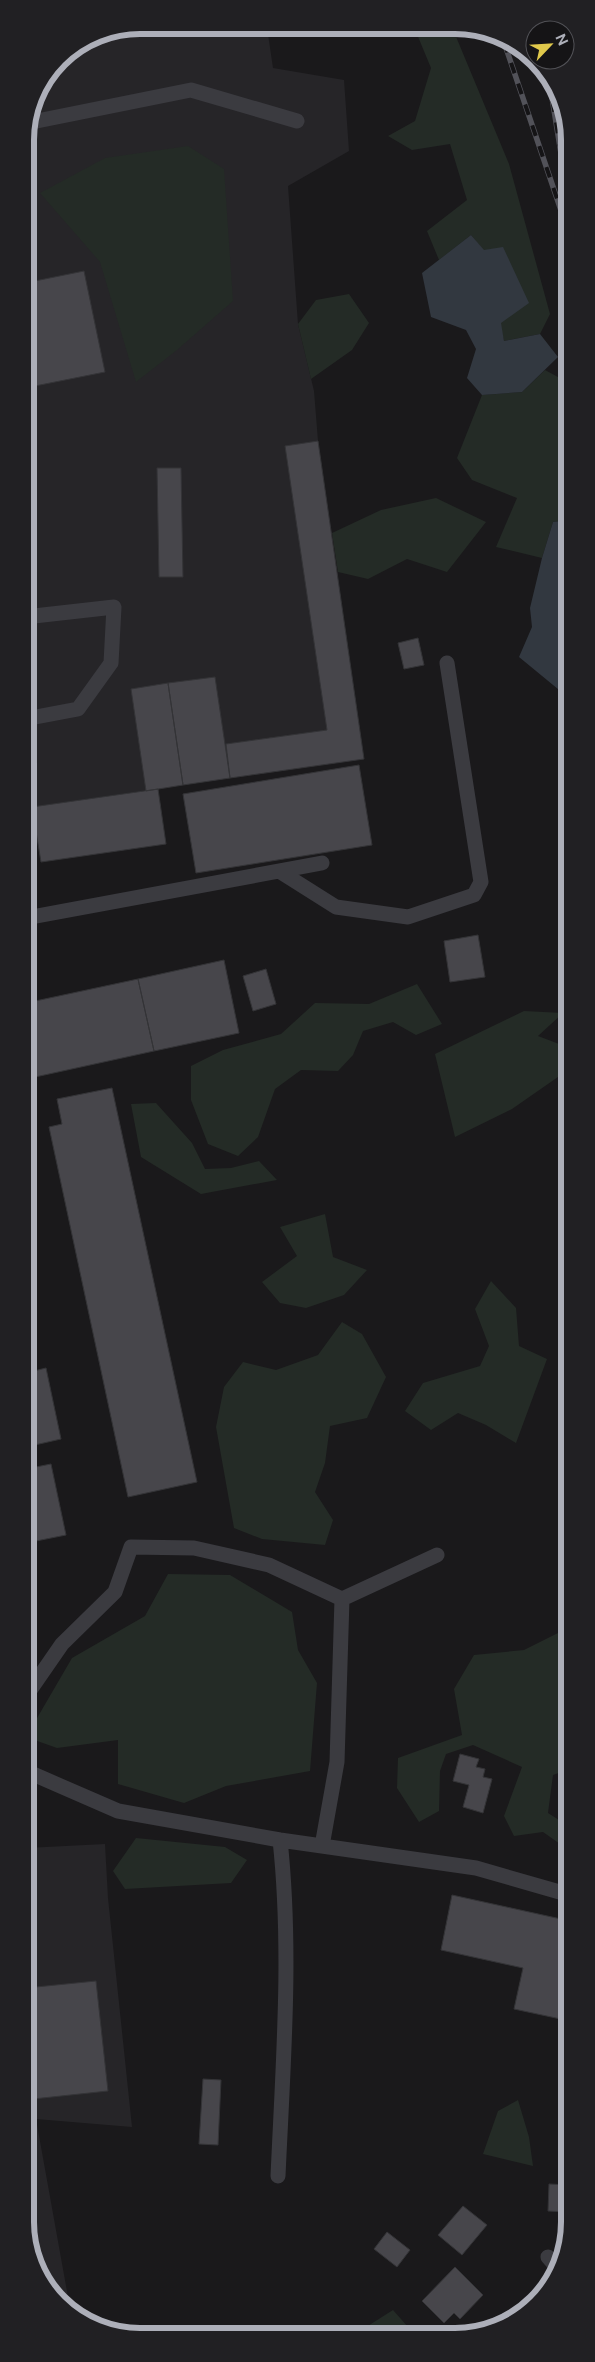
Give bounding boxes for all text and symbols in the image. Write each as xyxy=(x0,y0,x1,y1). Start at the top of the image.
north arrow xyxy=(525,20,575,70)
text: N xyxy=(552,31,571,48)

